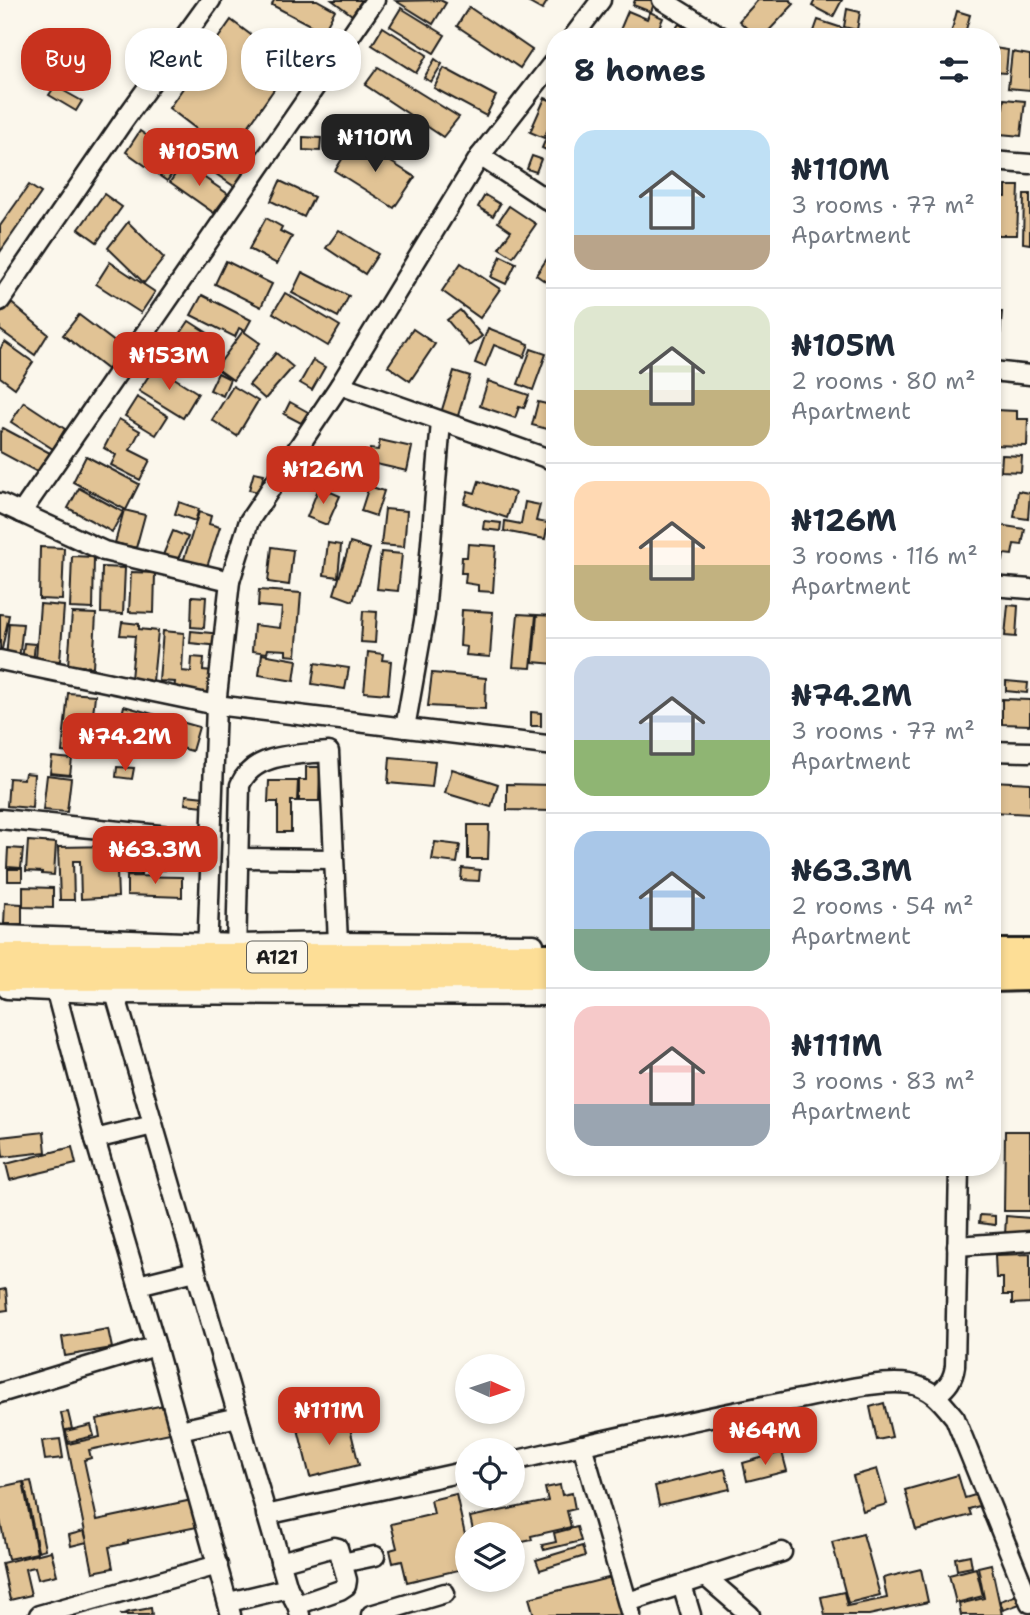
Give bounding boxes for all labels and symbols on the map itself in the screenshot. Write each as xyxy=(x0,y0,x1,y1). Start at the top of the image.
pin: ₦110M xyxy=(326,114,424,174)
pin: ₦105M xyxy=(150,128,248,188)
pin: ₦153M xyxy=(120,332,218,392)
pin: ₦126M xyxy=(274,447,372,506)
pin: ₦74.2M xyxy=(68,714,182,773)
pin: ₦63.3M xyxy=(98,826,212,886)
road number: A121 xyxy=(247,942,307,973)
north arrow xyxy=(455,1354,525,1424)
pin: ₦111M xyxy=(280,1388,378,1447)
pin: ₦64M xyxy=(724,1408,806,1467)

